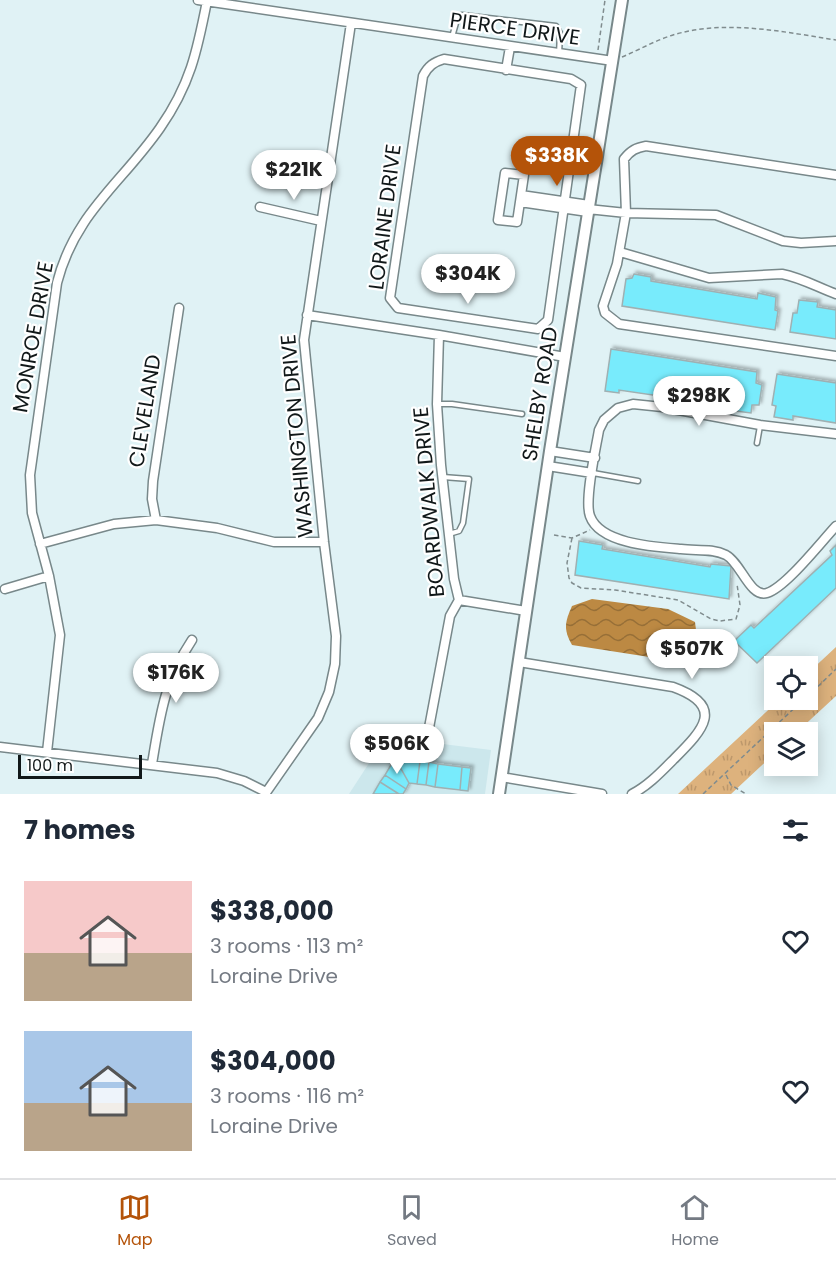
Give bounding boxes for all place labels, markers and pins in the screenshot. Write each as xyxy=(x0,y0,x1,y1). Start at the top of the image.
pin: $338K xyxy=(515,136,599,187)
pin: $221K xyxy=(252,150,336,201)
pin: $304K xyxy=(426,254,510,305)
pin: $298K xyxy=(657,376,741,427)
pin: $507K xyxy=(650,629,734,680)
pin: $176K xyxy=(134,653,218,704)
pin: $506K xyxy=(355,724,439,775)

